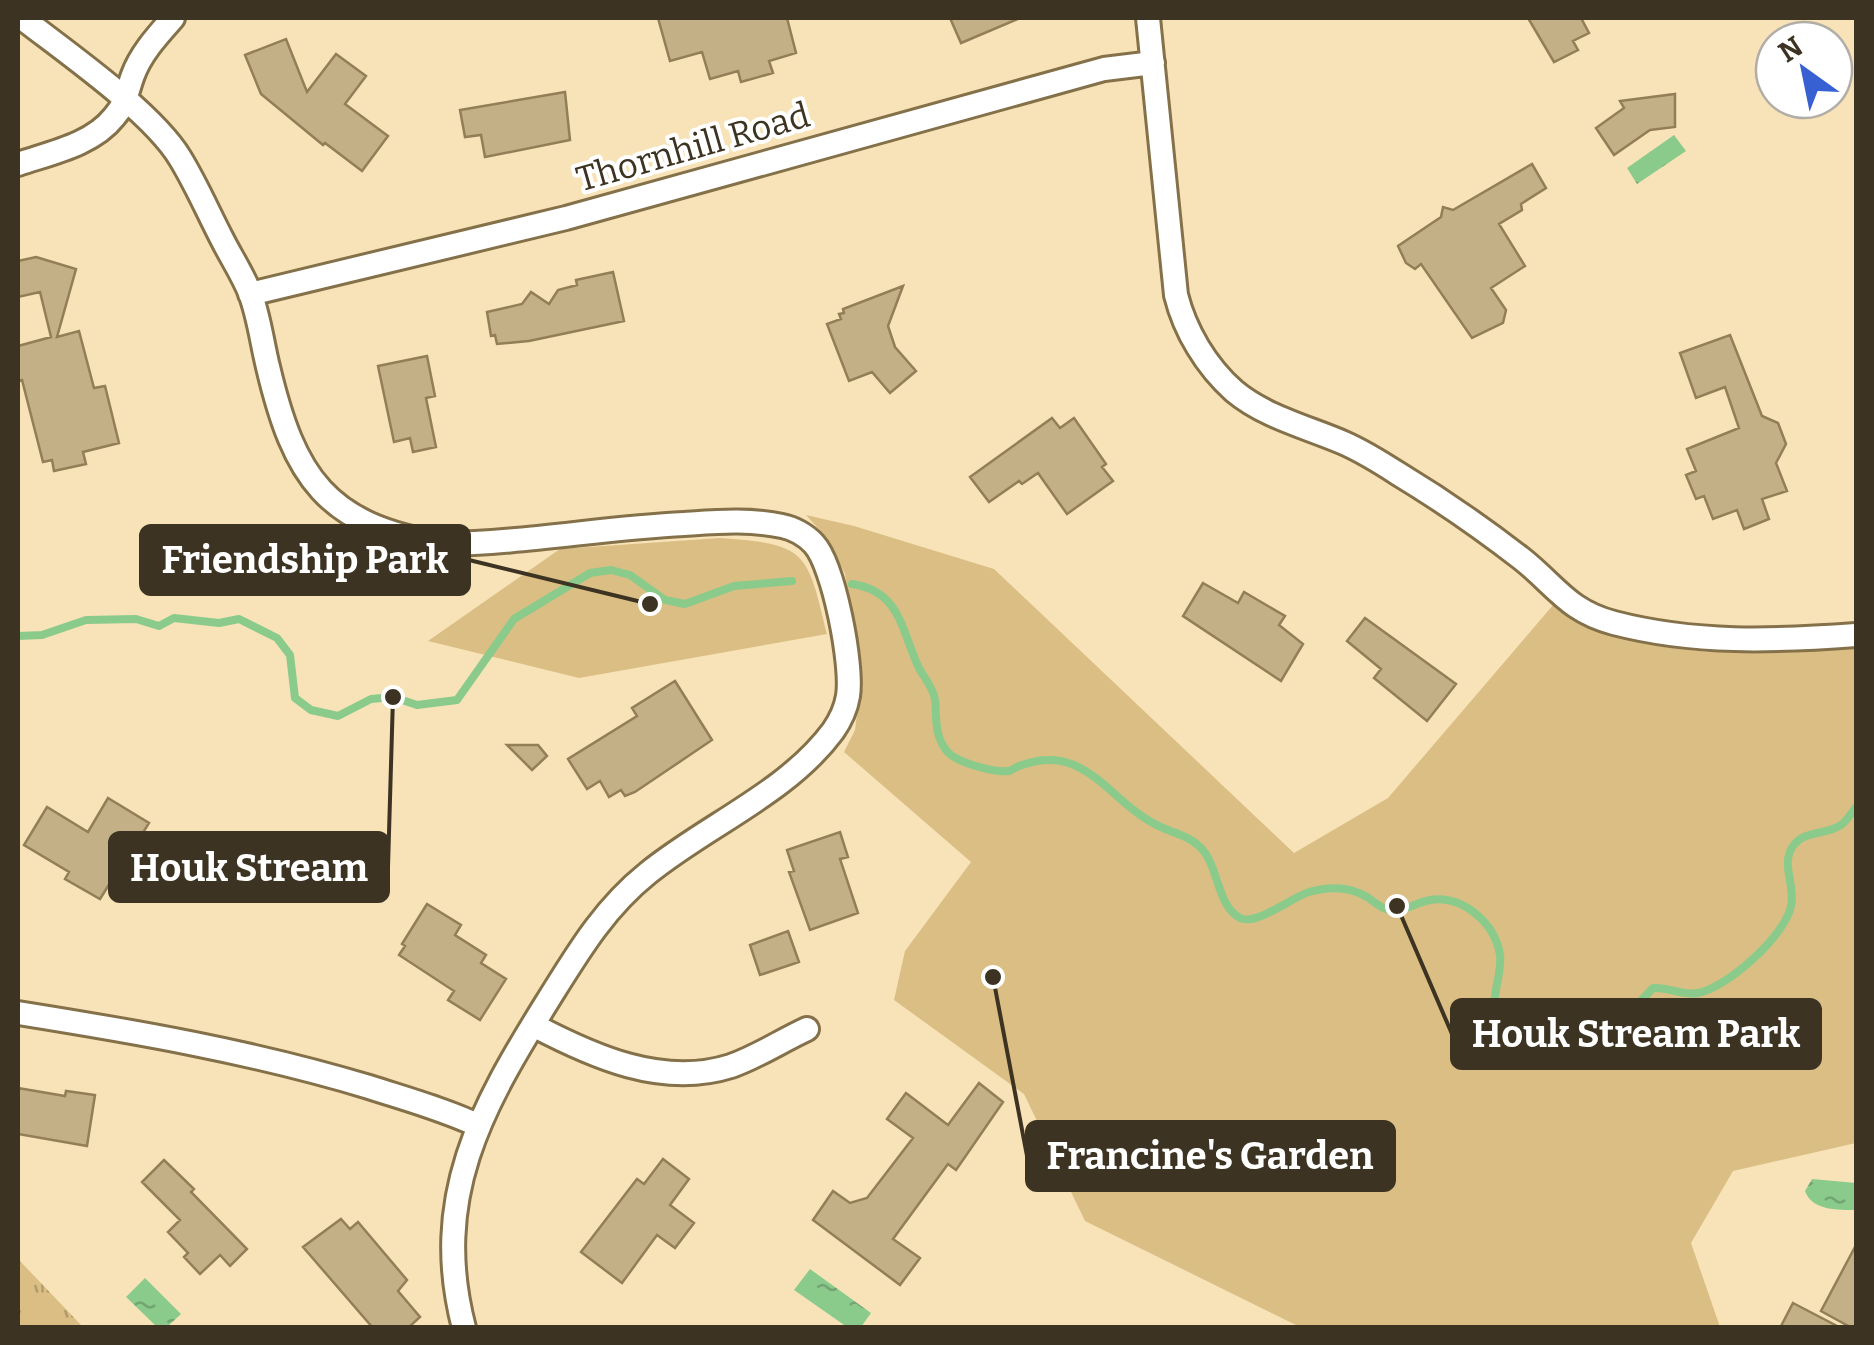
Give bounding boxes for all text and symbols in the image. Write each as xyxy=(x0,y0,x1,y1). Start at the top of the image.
north arrow xyxy=(1754,20,1854,120)
text: N xyxy=(1773,30,1809,69)
street label: Thornhill Road xyxy=(571,94,815,200)
callout: Friendship Park xyxy=(141,526,469,594)
text: Friendship Park xyxy=(161,537,449,583)
callout: Houk Stream xyxy=(110,833,388,901)
text: Houk Stream xyxy=(130,845,368,891)
callout: Houk Stream Park xyxy=(1452,1000,1820,1068)
text: Houk Stream Park xyxy=(1472,1011,1801,1057)
callout: Francine's Garden xyxy=(1027,1122,1394,1190)
text: Francine's Garden xyxy=(1046,1133,1374,1179)

